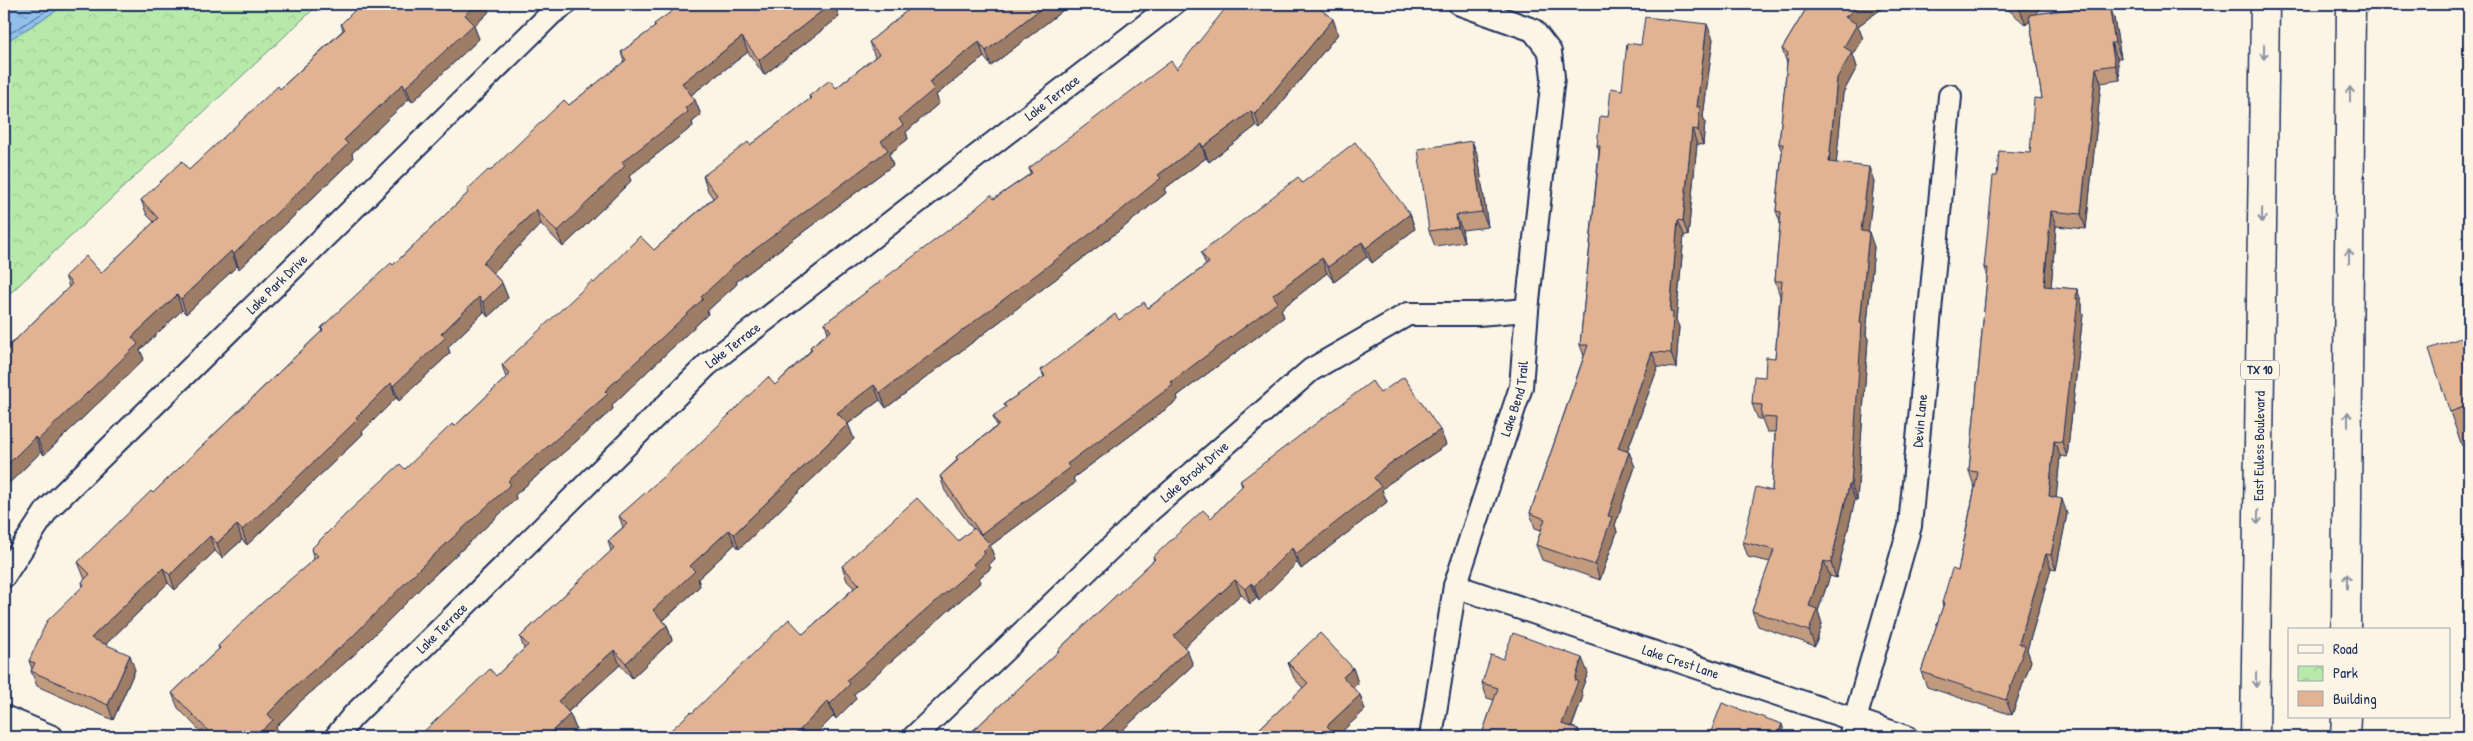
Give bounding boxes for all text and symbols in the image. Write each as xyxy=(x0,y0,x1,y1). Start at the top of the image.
one-way arrow xyxy=(2259,44,2269,60)
street label: Lake Terrace xyxy=(1020,70,1083,125)
one-way arrow xyxy=(2345,86,2355,102)
one-way arrow xyxy=(2257,206,2267,223)
one-way arrow xyxy=(2344,248,2354,264)
street label: Lake Park Drive xyxy=(242,249,311,318)
street label: Lake Terrace xyxy=(701,317,764,372)
street label: Lake Bend Trail xyxy=(1495,360,1532,438)
road number: TX 10 xyxy=(2241,360,2279,380)
street label: East Euless Boulevard xyxy=(2248,390,2269,501)
street label: Devin Lane xyxy=(1907,393,1931,448)
one-way arrow xyxy=(2343,411,2353,427)
street label: Lake Brook Drive xyxy=(1156,436,1232,506)
one-way arrow xyxy=(2253,509,2263,525)
one-way arrow xyxy=(2342,573,2351,589)
street label: Lake Terrace xyxy=(412,598,471,657)
legend xyxy=(2288,628,2450,718)
text: Road xyxy=(2333,638,2358,659)
street label: Lake Crest Lane xyxy=(1640,639,1722,683)
text: Park xyxy=(2333,662,2358,683)
one-way arrow xyxy=(2251,672,2261,688)
text: Building xyxy=(2333,688,2377,709)

